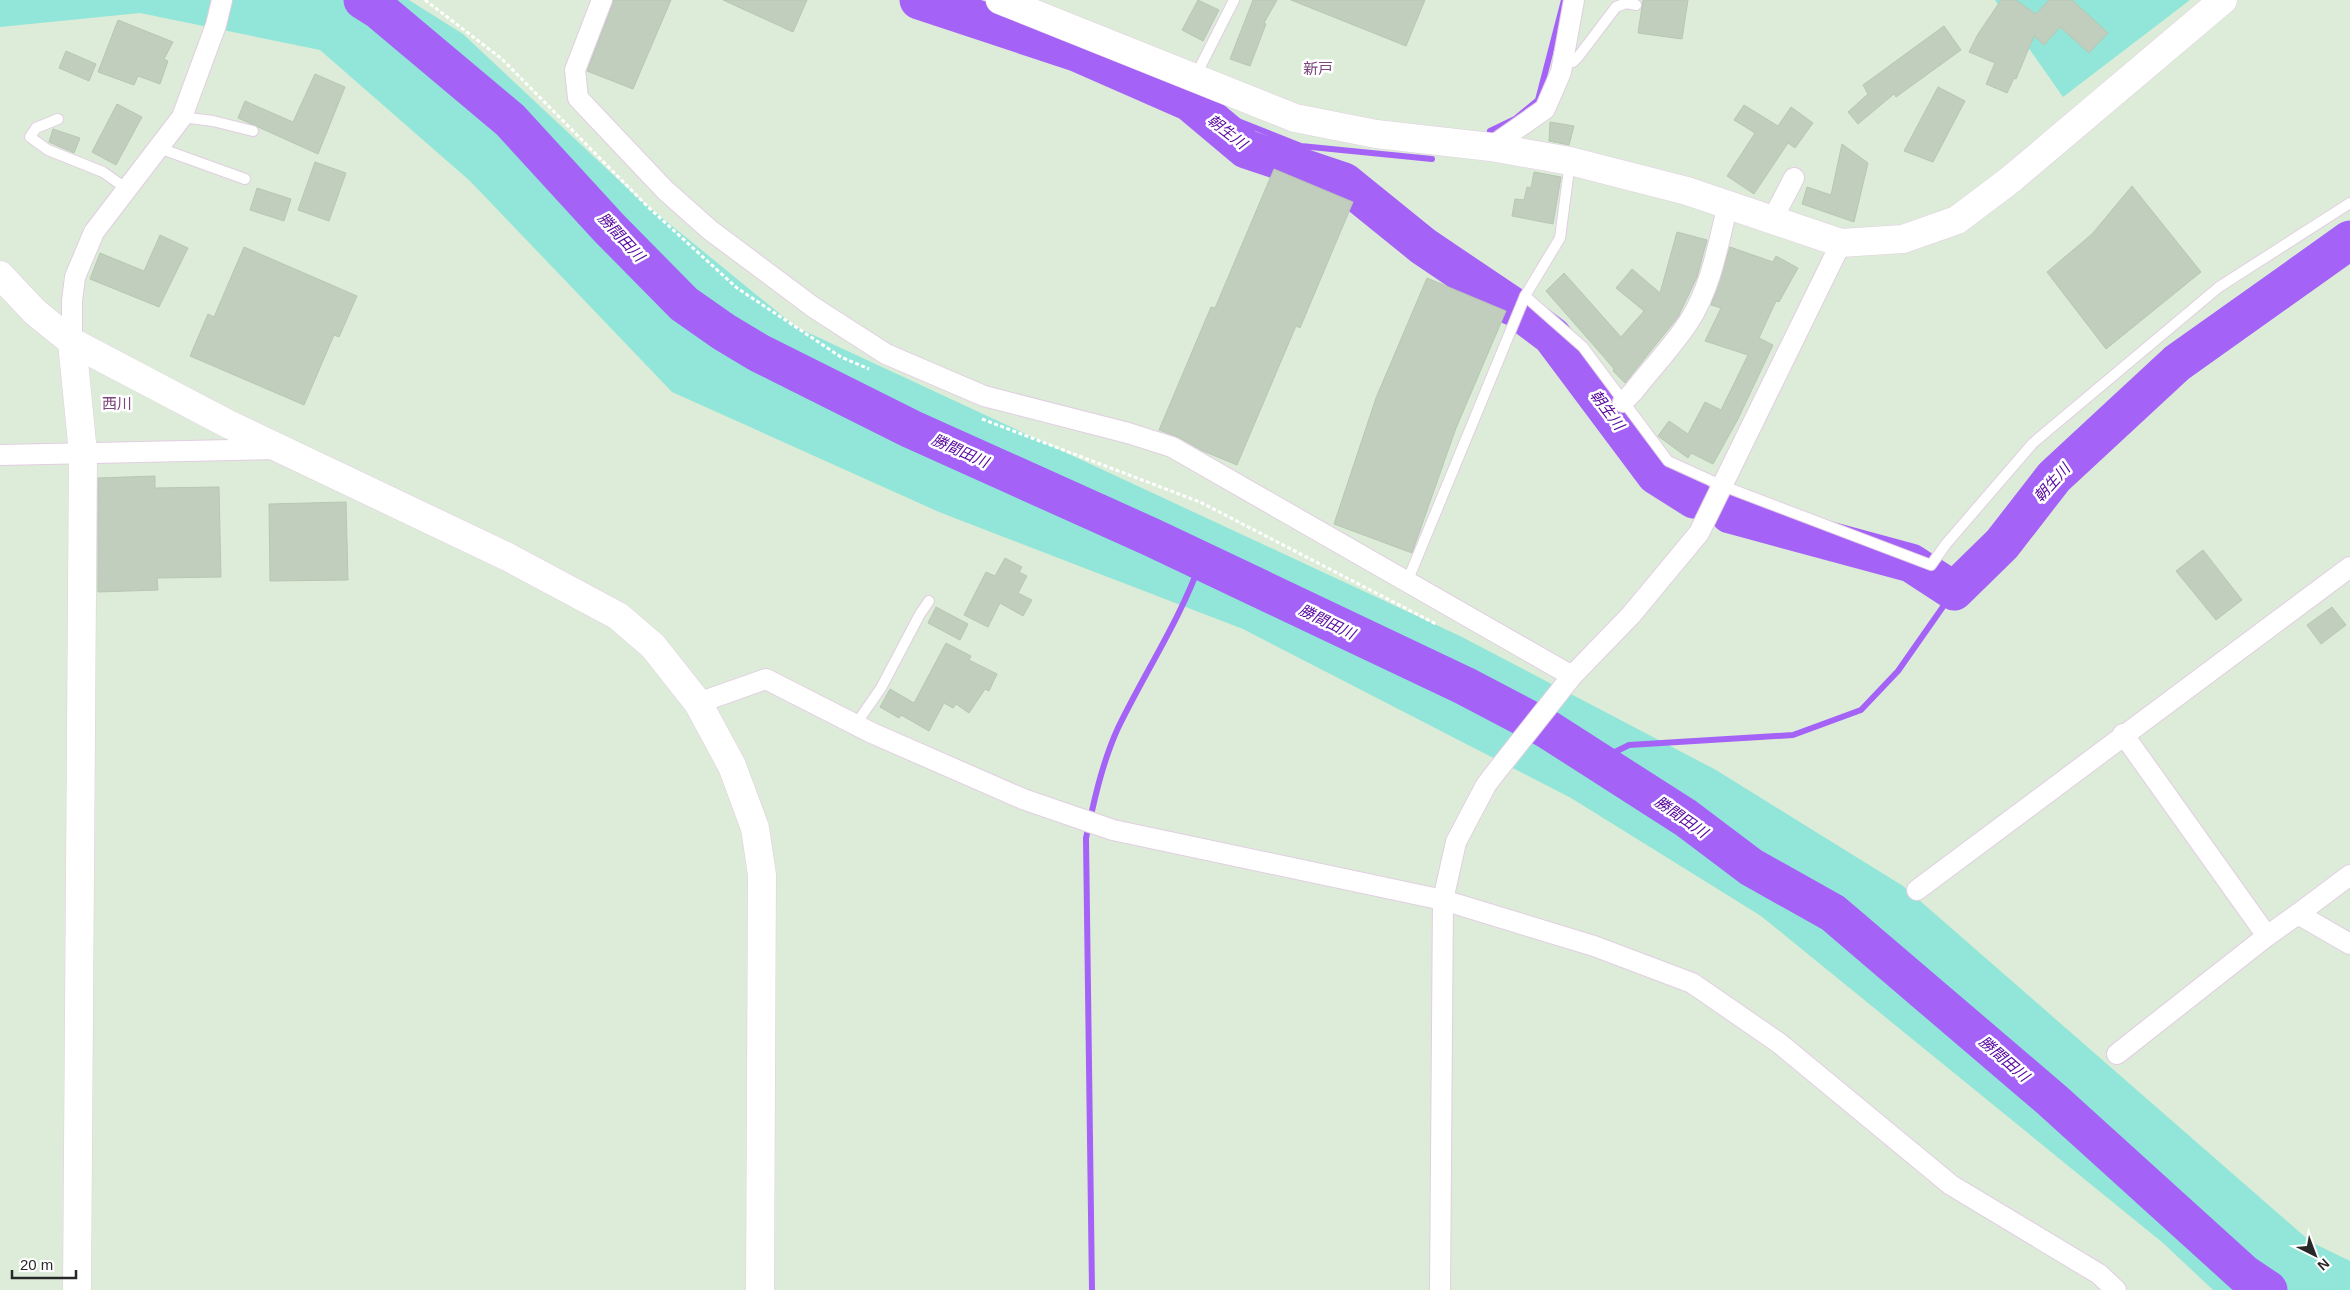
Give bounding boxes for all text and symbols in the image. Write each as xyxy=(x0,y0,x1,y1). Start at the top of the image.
district label: 新戸 xyxy=(1303,60,1333,77)
water label: 朝生川 xyxy=(1204,111,1252,153)
water label: 勝間田川 xyxy=(595,209,649,266)
water label: 朝生川 xyxy=(1587,387,1629,434)
district label: 西川 xyxy=(102,395,132,412)
water label: 勝間田川 xyxy=(929,431,993,471)
water label: 朝生川 xyxy=(2030,459,2074,505)
water label: 勝間田川 xyxy=(1297,601,1360,643)
water label: 勝間田川 xyxy=(1652,792,1712,842)
water label: 勝間田川 xyxy=(1976,1033,2034,1086)
north arrow xyxy=(2290,1230,2340,1280)
scale bar xyxy=(12,1248,76,1280)
text: N xyxy=(2315,1255,2333,1274)
text: 20 m xyxy=(20,1256,53,1273)

